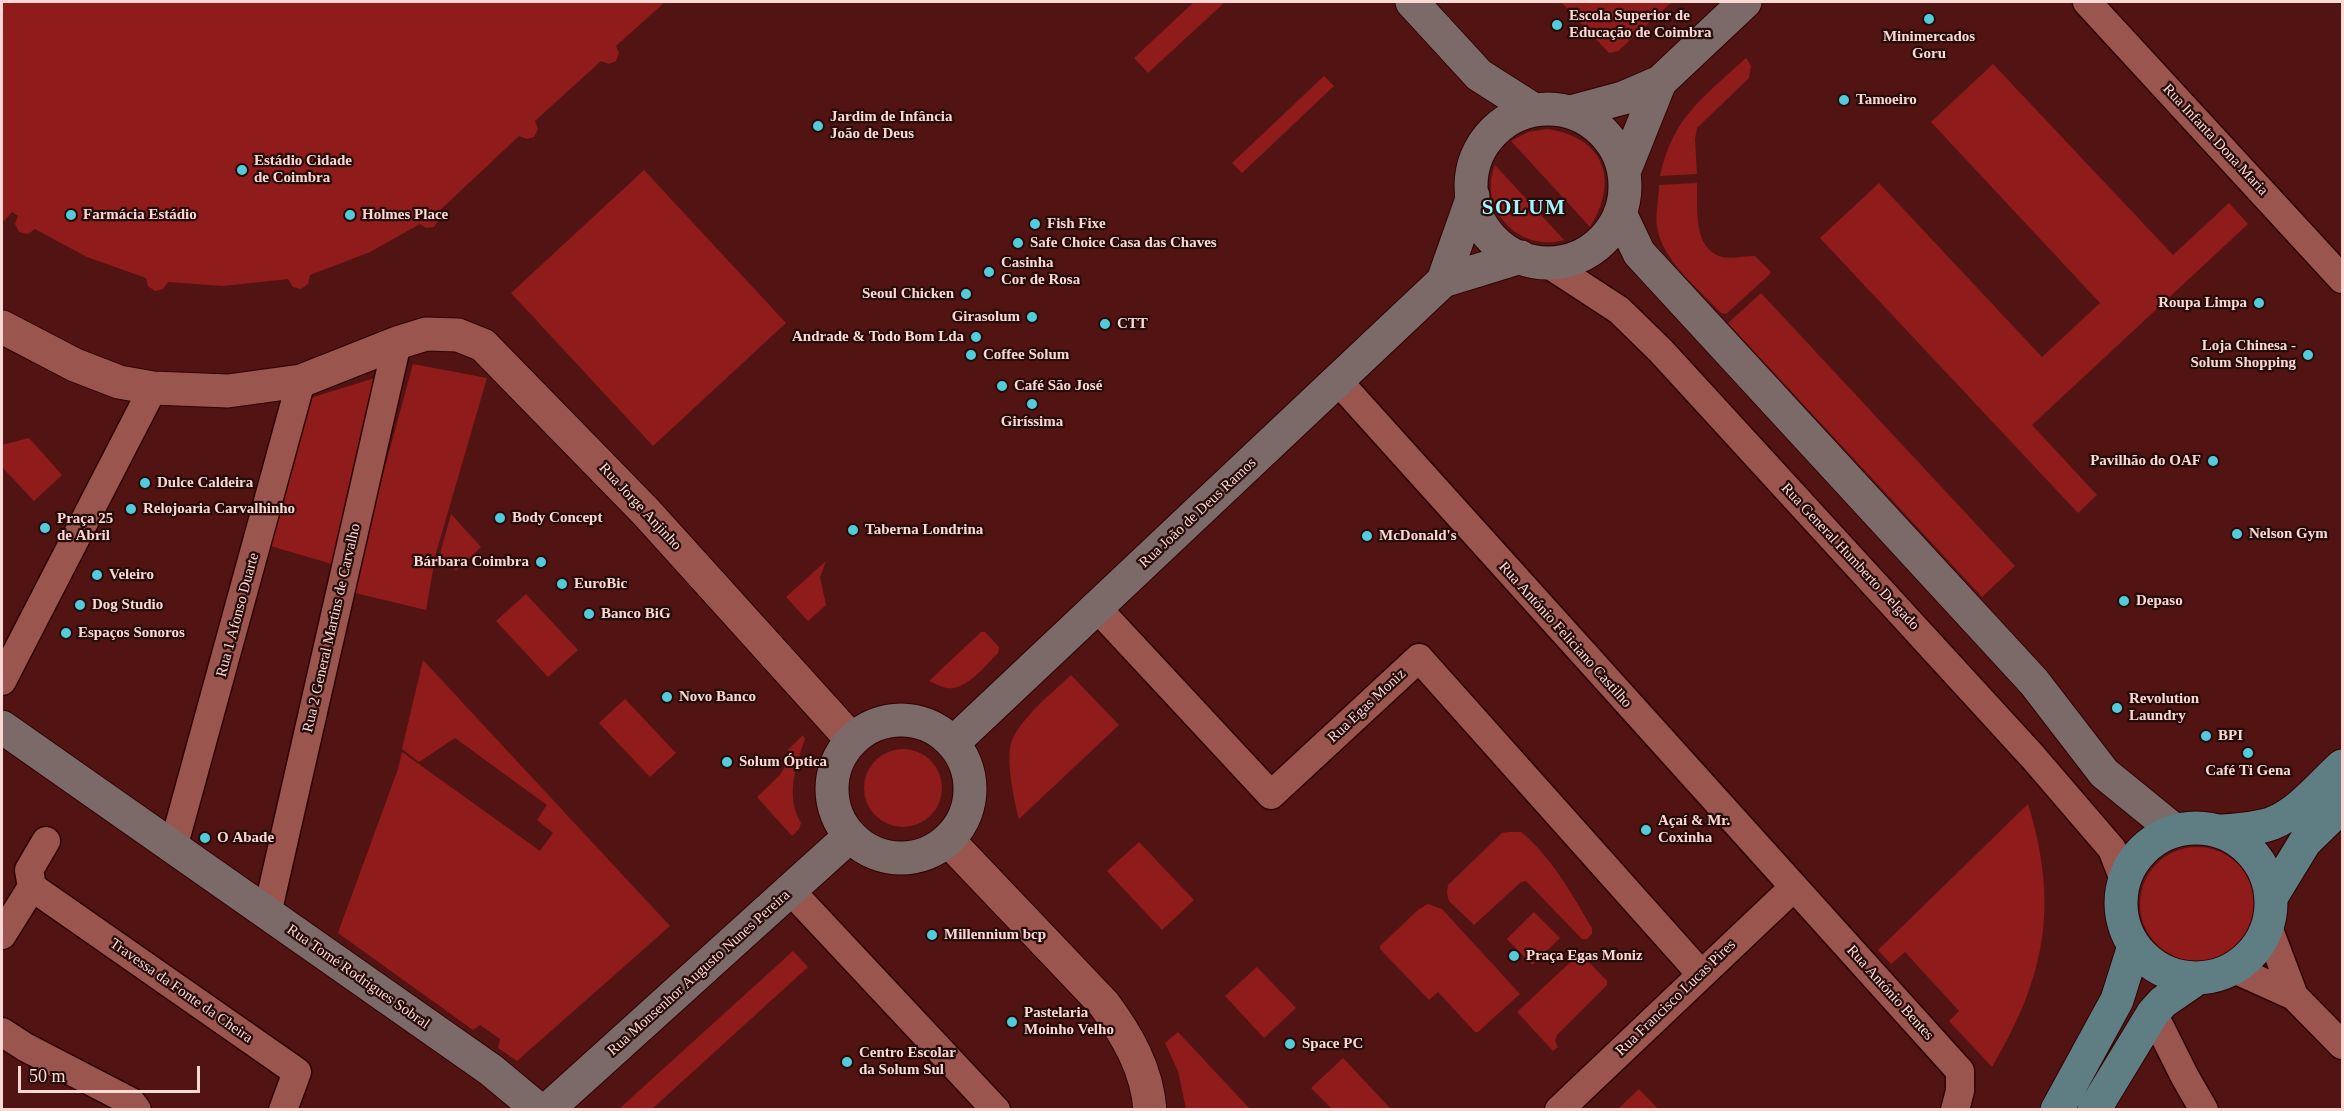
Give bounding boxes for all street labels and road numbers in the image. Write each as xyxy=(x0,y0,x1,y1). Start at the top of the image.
street label: Rua Infanta Dona Maria xyxy=(2159,80,2271,200)
street label: Rua João de Deus Ramos xyxy=(1136,454,1260,572)
street label: Rua Jorge Anjinho xyxy=(595,460,685,554)
street label: Rua General Humberto Delgado xyxy=(1777,480,1923,634)
street label: Rua 2 General Martins de Carvalho xyxy=(299,522,365,734)
street label: Rua 1 Afonso Duarte xyxy=(213,551,263,679)
street label: Rua António Feliciano Castilho xyxy=(1495,558,1635,712)
street label: Rua Egas Moniz xyxy=(1324,665,1410,747)
street label: Rua Monsenhor Augusto Nunes Pereira xyxy=(604,886,794,1060)
street label: Rua Tomé Rodrigues Sobral xyxy=(283,921,433,1033)
street label: Travessa da Fonte da Cheira xyxy=(106,935,256,1047)
street label: Rua Francisco Lucas Pires xyxy=(1612,936,1740,1060)
street label: Rua António Bentes xyxy=(1843,942,1937,1044)

